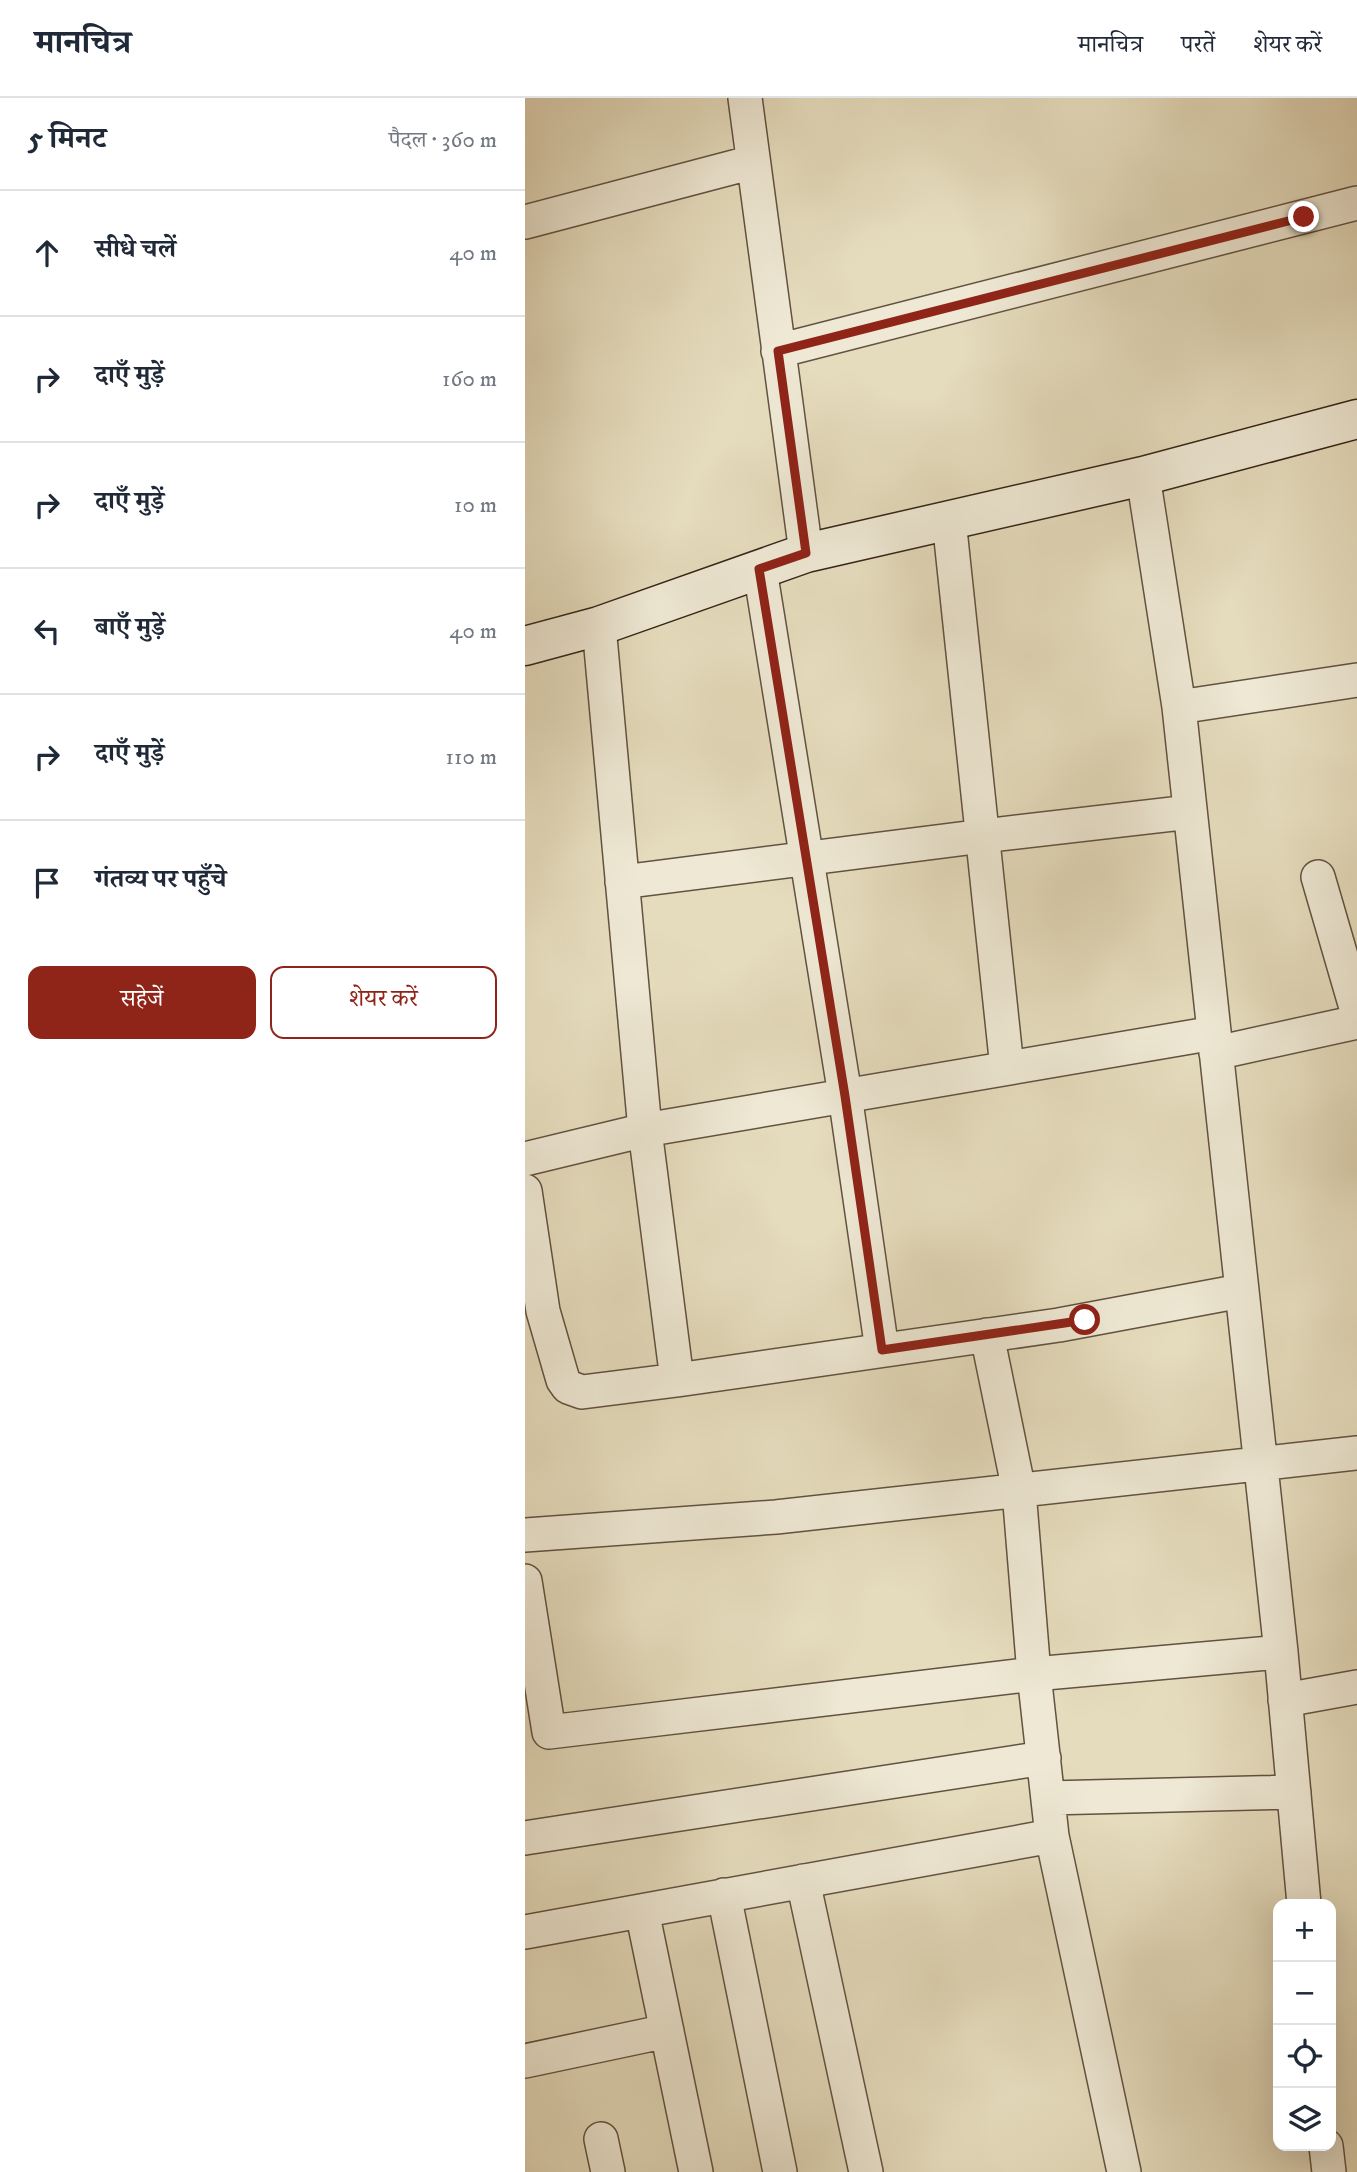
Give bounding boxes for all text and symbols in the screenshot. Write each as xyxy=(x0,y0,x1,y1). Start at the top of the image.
text: मानचित्र xyxy=(35,23,131,64)
text: मानचित्र xyxy=(1078,30,1143,60)
text: परतें xyxy=(1181,30,1215,60)
text: शेयर करें xyxy=(1253,30,1322,60)
text: 5 मिनट xyxy=(28,121,106,158)
text: पैदल · 360 m xyxy=(389,126,497,155)
route end xyxy=(1288,201,1319,232)
text: सीधे चलें xyxy=(95,233,176,266)
icon: ahead xyxy=(28,234,66,272)
text: 40 m xyxy=(449,239,497,268)
text: दाएँ मुड़ें xyxy=(95,359,164,392)
icon: right xyxy=(28,360,66,398)
text: 160 m xyxy=(442,365,497,394)
text: दाएँ मुड़ें xyxy=(95,485,164,518)
icon: right xyxy=(28,486,66,524)
text: 10 m xyxy=(454,491,497,520)
text: बाएँ मुड़ें xyxy=(95,611,165,644)
icon: left xyxy=(28,612,66,650)
text: 40 m xyxy=(449,617,497,646)
text: दाएँ मुड़ें xyxy=(95,737,164,770)
icon: right xyxy=(28,738,66,776)
text: 110 m xyxy=(446,743,497,772)
text: गंतव्य पर पहुँचे xyxy=(95,863,226,896)
icon: arrive xyxy=(28,864,66,902)
button: सहेजें xyxy=(28,966,256,1039)
button: शेयर करें xyxy=(270,966,497,1039)
route start xyxy=(1069,1304,1100,1335)
map controls xyxy=(1273,1899,1336,2151)
button: + xyxy=(1273,1899,1336,1962)
button: − xyxy=(1273,1962,1336,2025)
button: locate xyxy=(1273,2025,1336,2088)
button: layers xyxy=(1273,2088,1336,2151)

